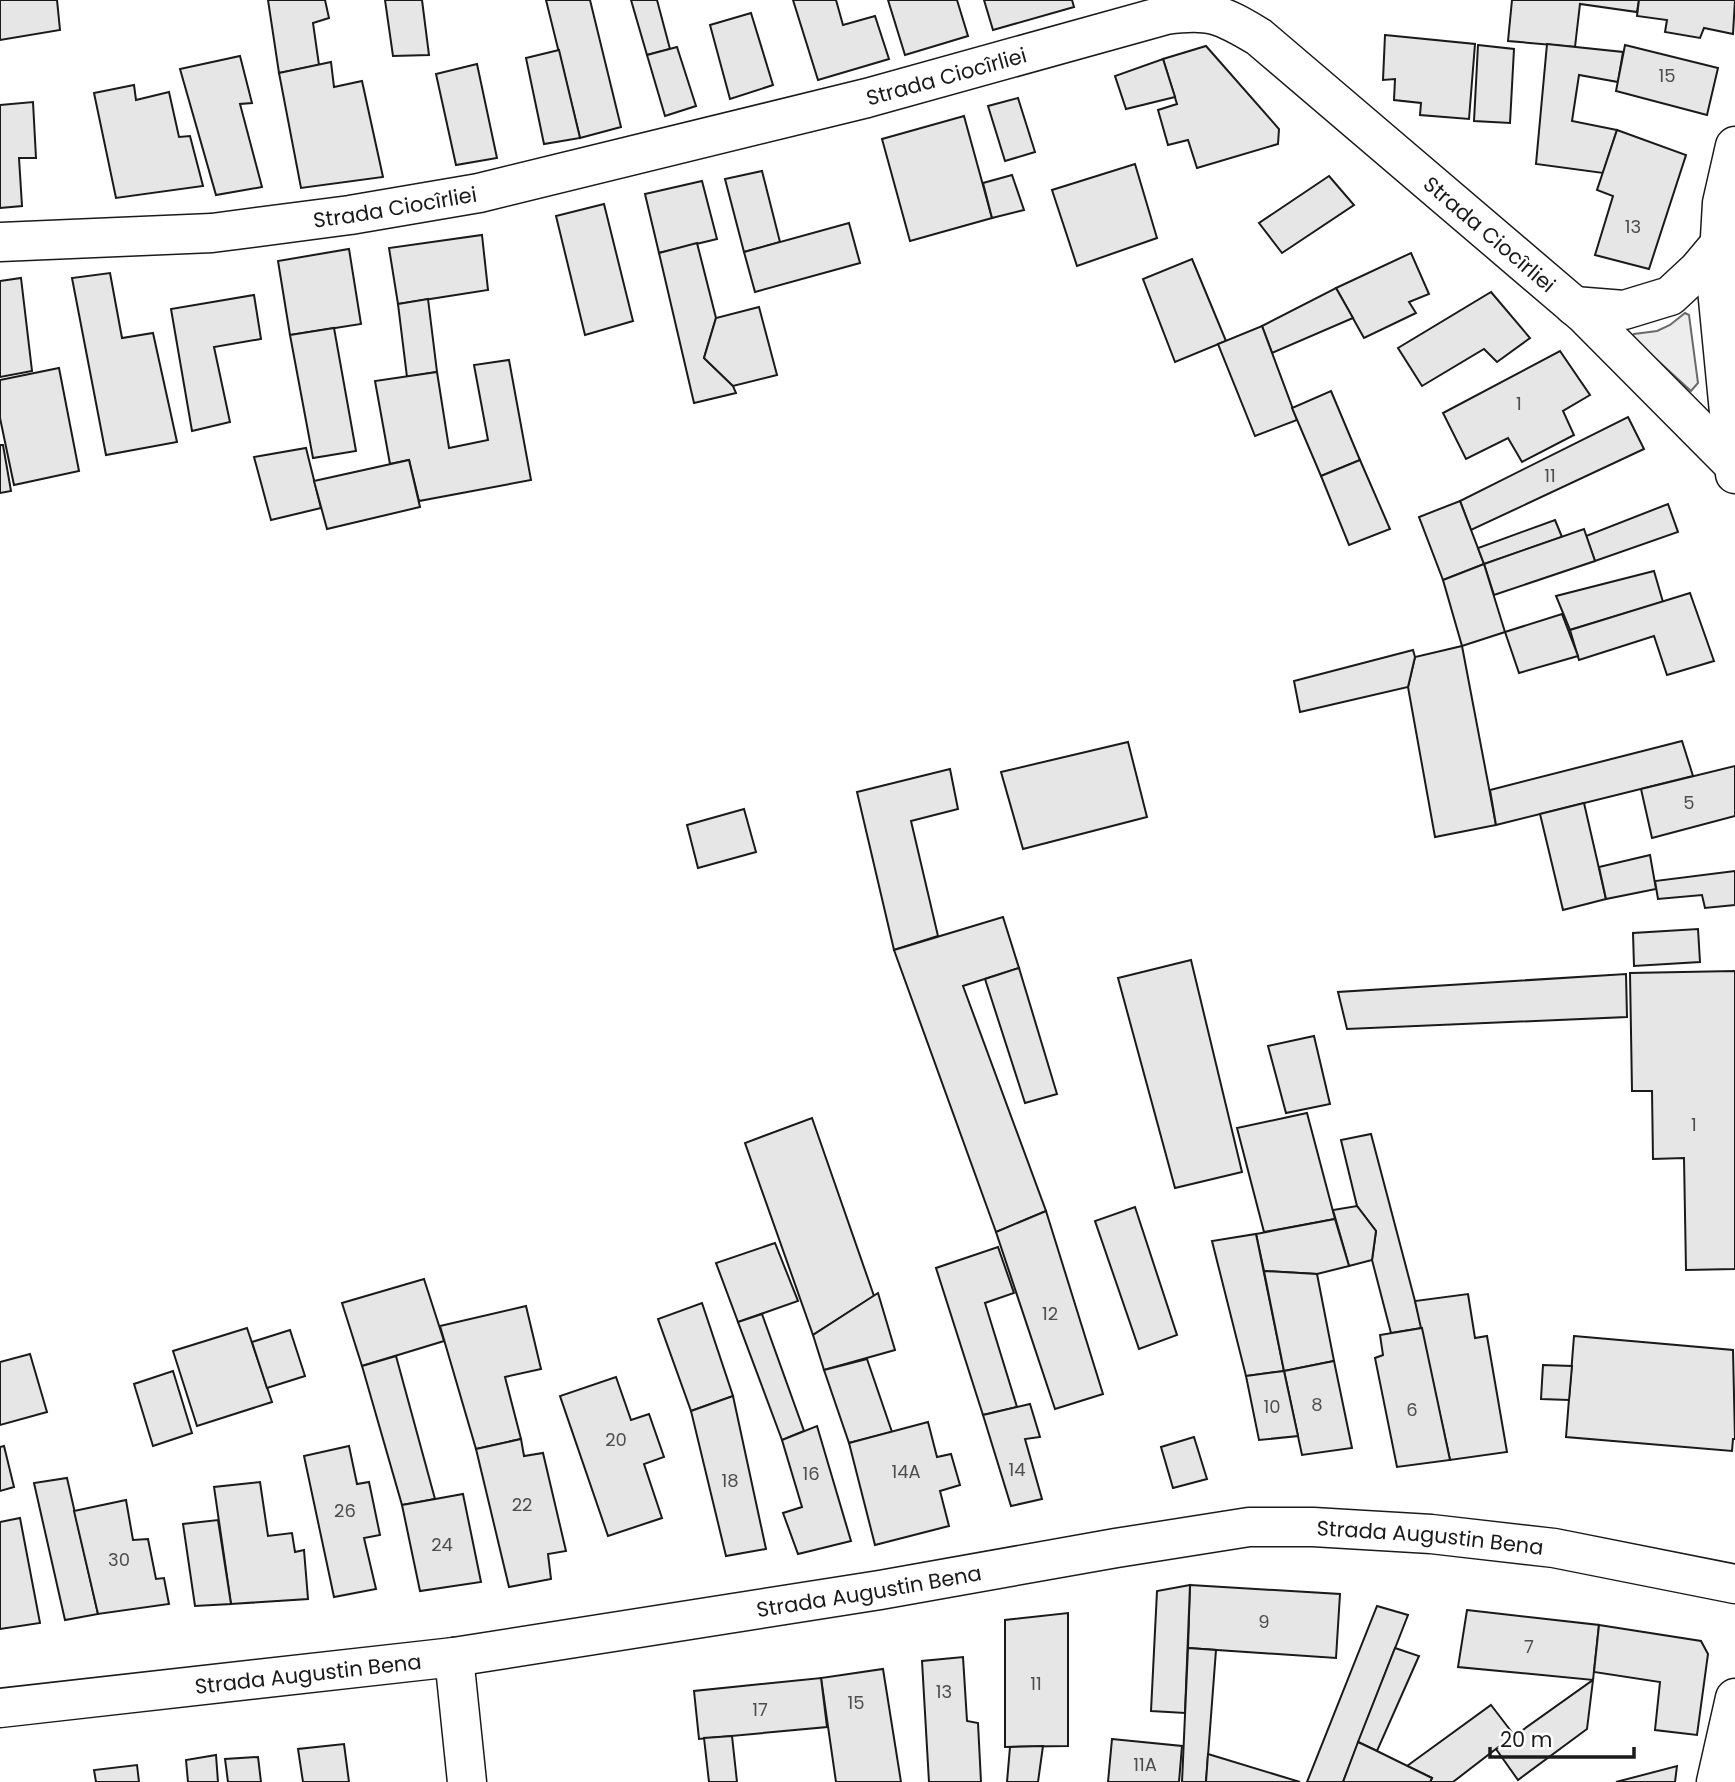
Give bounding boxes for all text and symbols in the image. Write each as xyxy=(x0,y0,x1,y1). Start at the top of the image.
street label: Strada Ciocîrliei xyxy=(863,40,1030,112)
house number: 15 xyxy=(1658,63,1676,88)
street label: Strada Ciocîrliei xyxy=(1418,169,1562,299)
street label: Strada Ciocîrliei xyxy=(311,179,479,234)
house number: 13 xyxy=(1625,214,1641,239)
house number: 1 xyxy=(1516,391,1522,416)
house number: 11 xyxy=(1544,463,1556,488)
house number: 5 xyxy=(1683,790,1695,815)
house number: 1 xyxy=(1691,1112,1697,1137)
house number: 12 xyxy=(1042,1301,1058,1326)
house number: 8 xyxy=(1311,1392,1323,1417)
house number: 10 xyxy=(1263,1394,1281,1419)
house number: 6 xyxy=(1406,1397,1418,1422)
house number: 20 xyxy=(605,1427,627,1452)
house number: 14 xyxy=(1008,1457,1026,1482)
house number: 14A xyxy=(891,1459,921,1484)
house number: 16 xyxy=(802,1461,820,1486)
house number: 18 xyxy=(721,1468,739,1493)
house number: 22 xyxy=(512,1492,532,1517)
house number: 26 xyxy=(334,1498,356,1523)
street label: Strada Augustin Bena xyxy=(1316,1513,1545,1561)
house number: 24 xyxy=(431,1532,453,1557)
house number: 30 xyxy=(108,1547,130,1572)
street label: Strada Augustin Bena xyxy=(754,1558,984,1624)
house number: 9 xyxy=(1258,1609,1270,1634)
house number: 7 xyxy=(1524,1634,1534,1659)
street label: Strada Augustin Bena xyxy=(193,1646,423,1701)
house number: 11 xyxy=(1030,1671,1042,1696)
house number: 13 xyxy=(936,1679,952,1704)
house number: 15 xyxy=(847,1690,865,1715)
house number: 17 xyxy=(752,1697,768,1722)
scale bar xyxy=(1490,1716,1634,1760)
text: 20 m xyxy=(1500,1725,1553,1754)
house number: 11A xyxy=(1133,1752,1157,1777)

